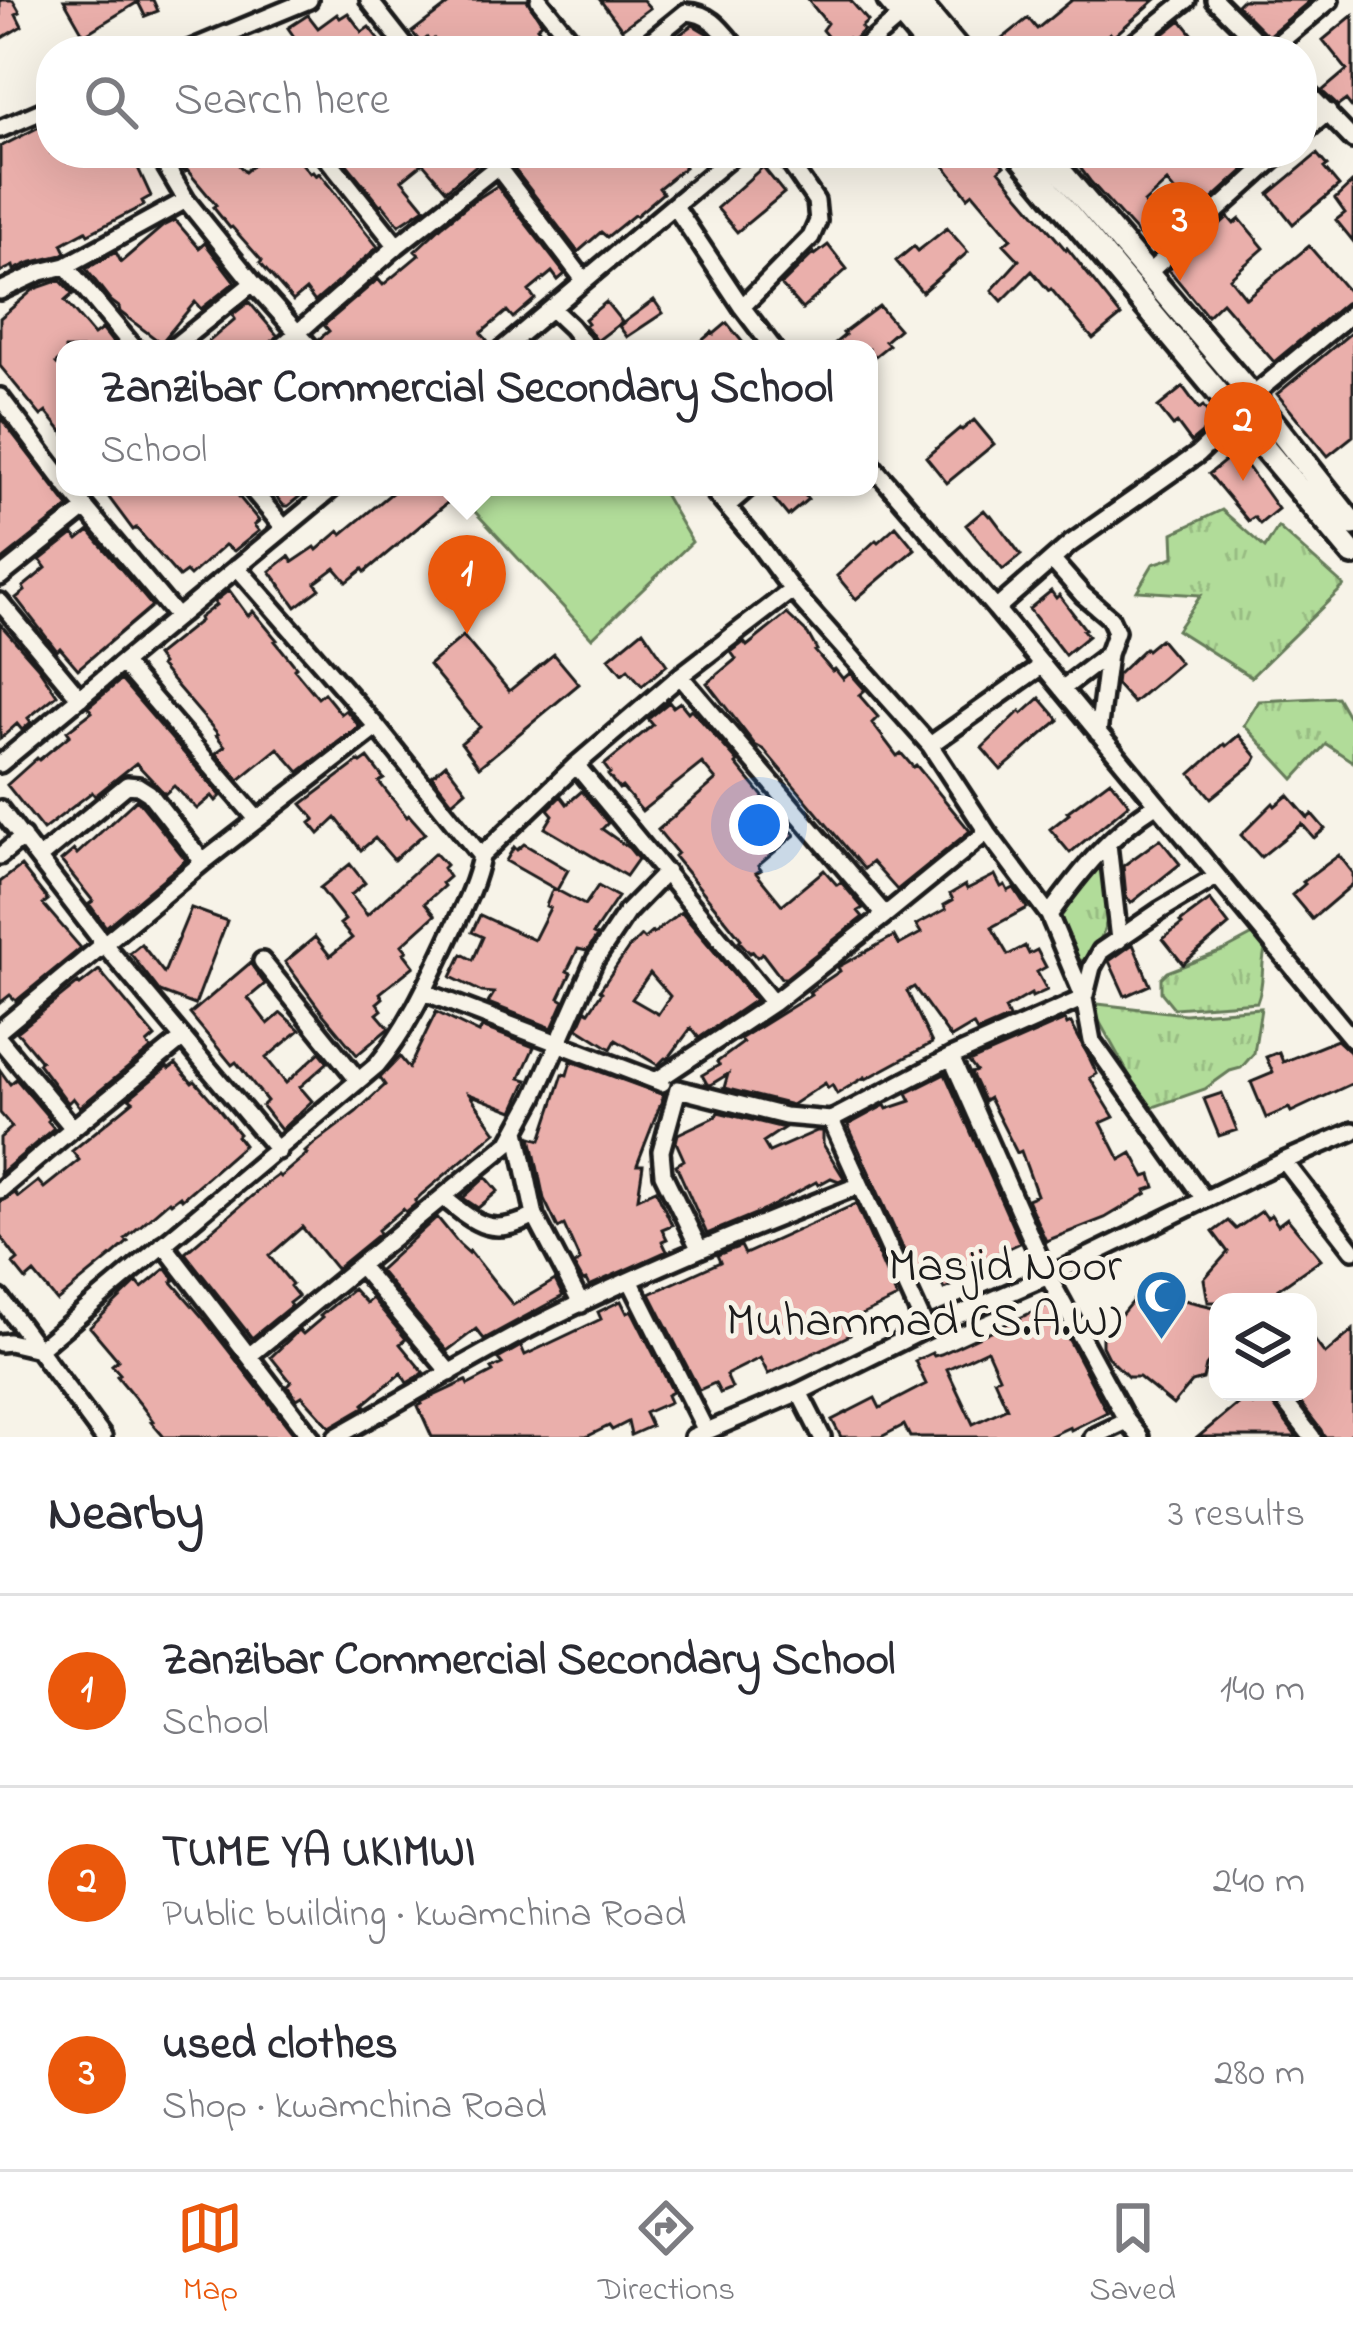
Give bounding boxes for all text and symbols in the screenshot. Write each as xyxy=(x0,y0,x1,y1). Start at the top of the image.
search box xyxy=(36,36,1317,168)
icon: search xyxy=(78,69,144,135)
text: Search here xyxy=(174,69,390,135)
pin: 3 xyxy=(1141,182,1219,281)
popup xyxy=(56,340,878,496)
text: Zanzibar Commercial Secondary School xyxy=(100,357,834,423)
pin: 2 xyxy=(1204,382,1282,481)
text: School xyxy=(100,423,207,480)
pin: 1 xyxy=(428,535,506,634)
your location xyxy=(729,795,789,855)
place label: Masjid Noor Muhammad (S.A.W) xyxy=(726,1233,1122,1358)
mosque icon: Masjid Noor Muhammad (S.A.W) xyxy=(1133,1268,1189,1342)
map controls xyxy=(1209,1293,1317,1401)
button: layers xyxy=(1209,1293,1317,1401)
text: Nearby xyxy=(48,1478,204,1553)
text: 3 results xyxy=(1168,1487,1305,1544)
text: Zanzibar Commercial Secondary School xyxy=(162,1629,895,1695)
text: 1 xyxy=(81,1662,93,1719)
text: 140 m xyxy=(1220,1662,1305,1719)
text: School xyxy=(162,1695,269,1752)
text: TUME YA UKIMWI xyxy=(162,1821,475,1887)
text: 2 xyxy=(77,1854,97,1911)
text: 240 m xyxy=(1213,1854,1305,1911)
text: Public building · kwamchina Road xyxy=(162,1887,686,1944)
text: used clothes xyxy=(162,2013,398,2079)
text: 3 xyxy=(79,2046,95,2103)
text: 280 m xyxy=(1214,2046,1305,2103)
text: Shop · kwamchina Road xyxy=(162,2079,547,2136)
tab: Map xyxy=(177,2195,243,2315)
tab: Directions xyxy=(598,2195,735,2315)
tab: Saved xyxy=(1090,2195,1176,2315)

